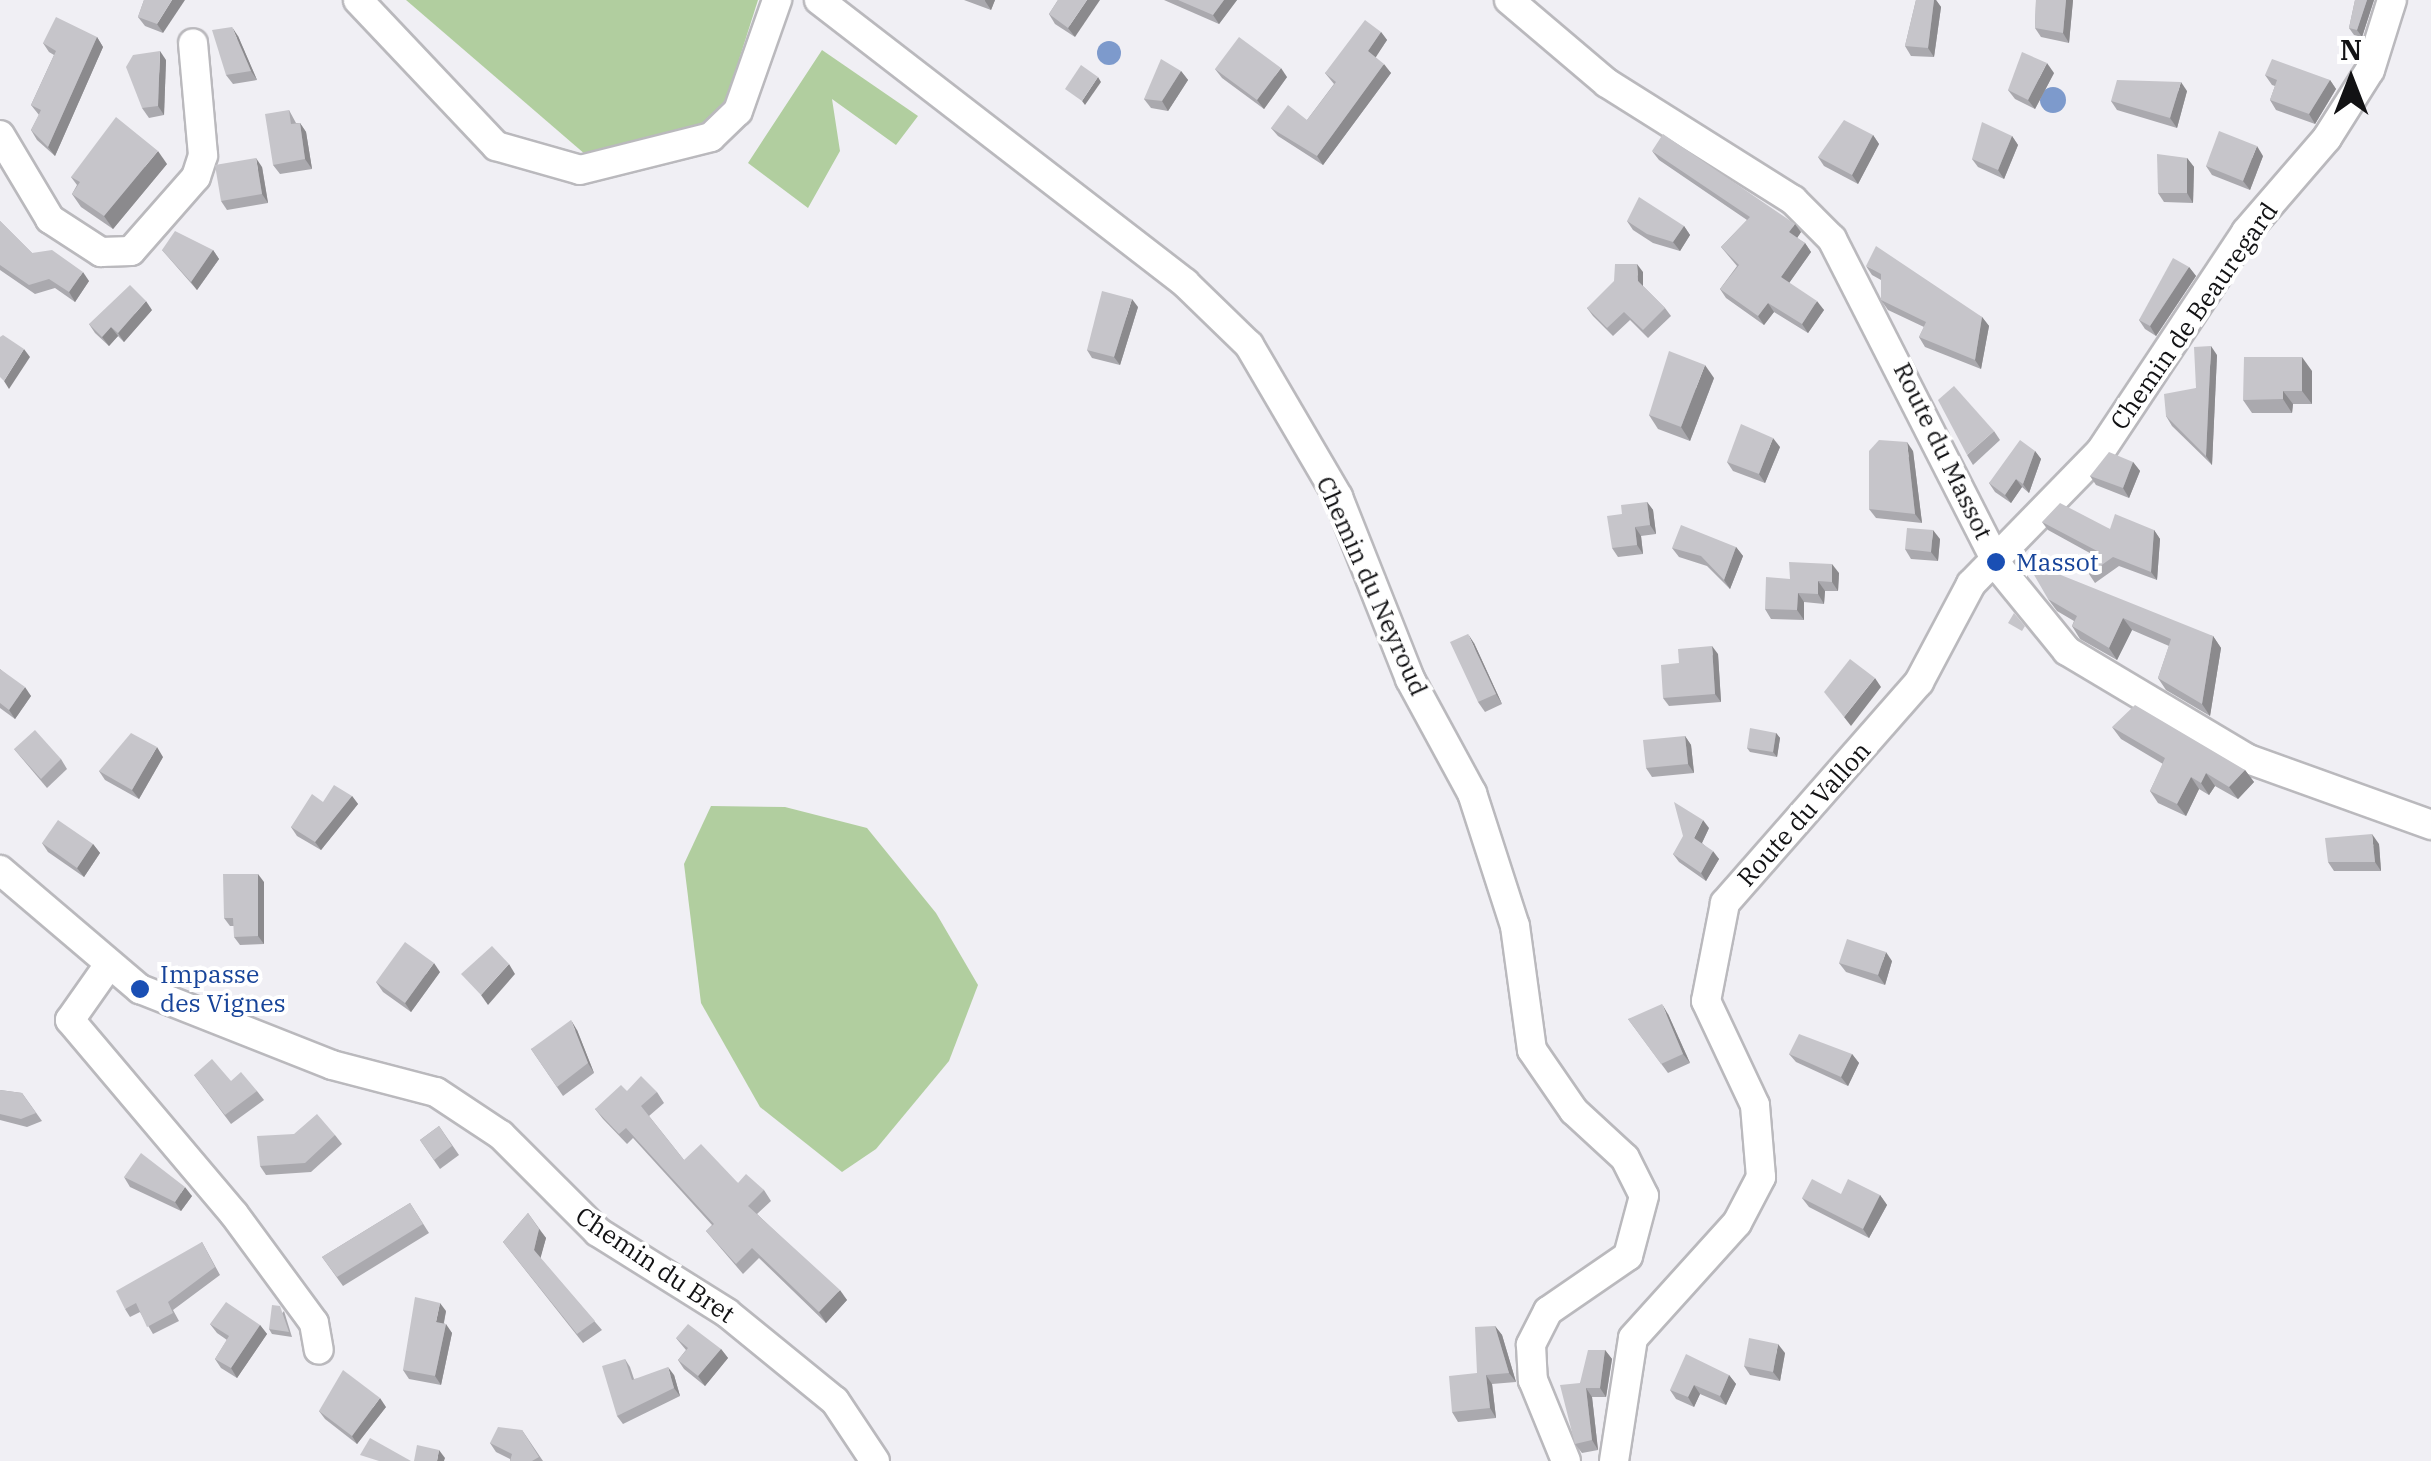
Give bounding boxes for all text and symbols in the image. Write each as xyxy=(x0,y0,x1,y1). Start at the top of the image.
north arrow xyxy=(2301,30,2401,130)
text: N xyxy=(2340,31,2362,68)
street label: Chemin de Beauregard xyxy=(2104,197,2284,435)
street label: Route du Massot xyxy=(1887,358,1999,544)
street label: Chemin du Neyroud xyxy=(1310,472,1434,700)
place label: Massot xyxy=(2016,547,2099,577)
marker: Massot xyxy=(1985,551,2007,573)
street label: Route du Vallon xyxy=(1731,736,1877,892)
place label: Impasse des Vignes xyxy=(160,960,286,1019)
marker: Impasse des Vignes xyxy=(129,978,151,1000)
street label: Chemin du Bret xyxy=(570,1201,740,1329)

